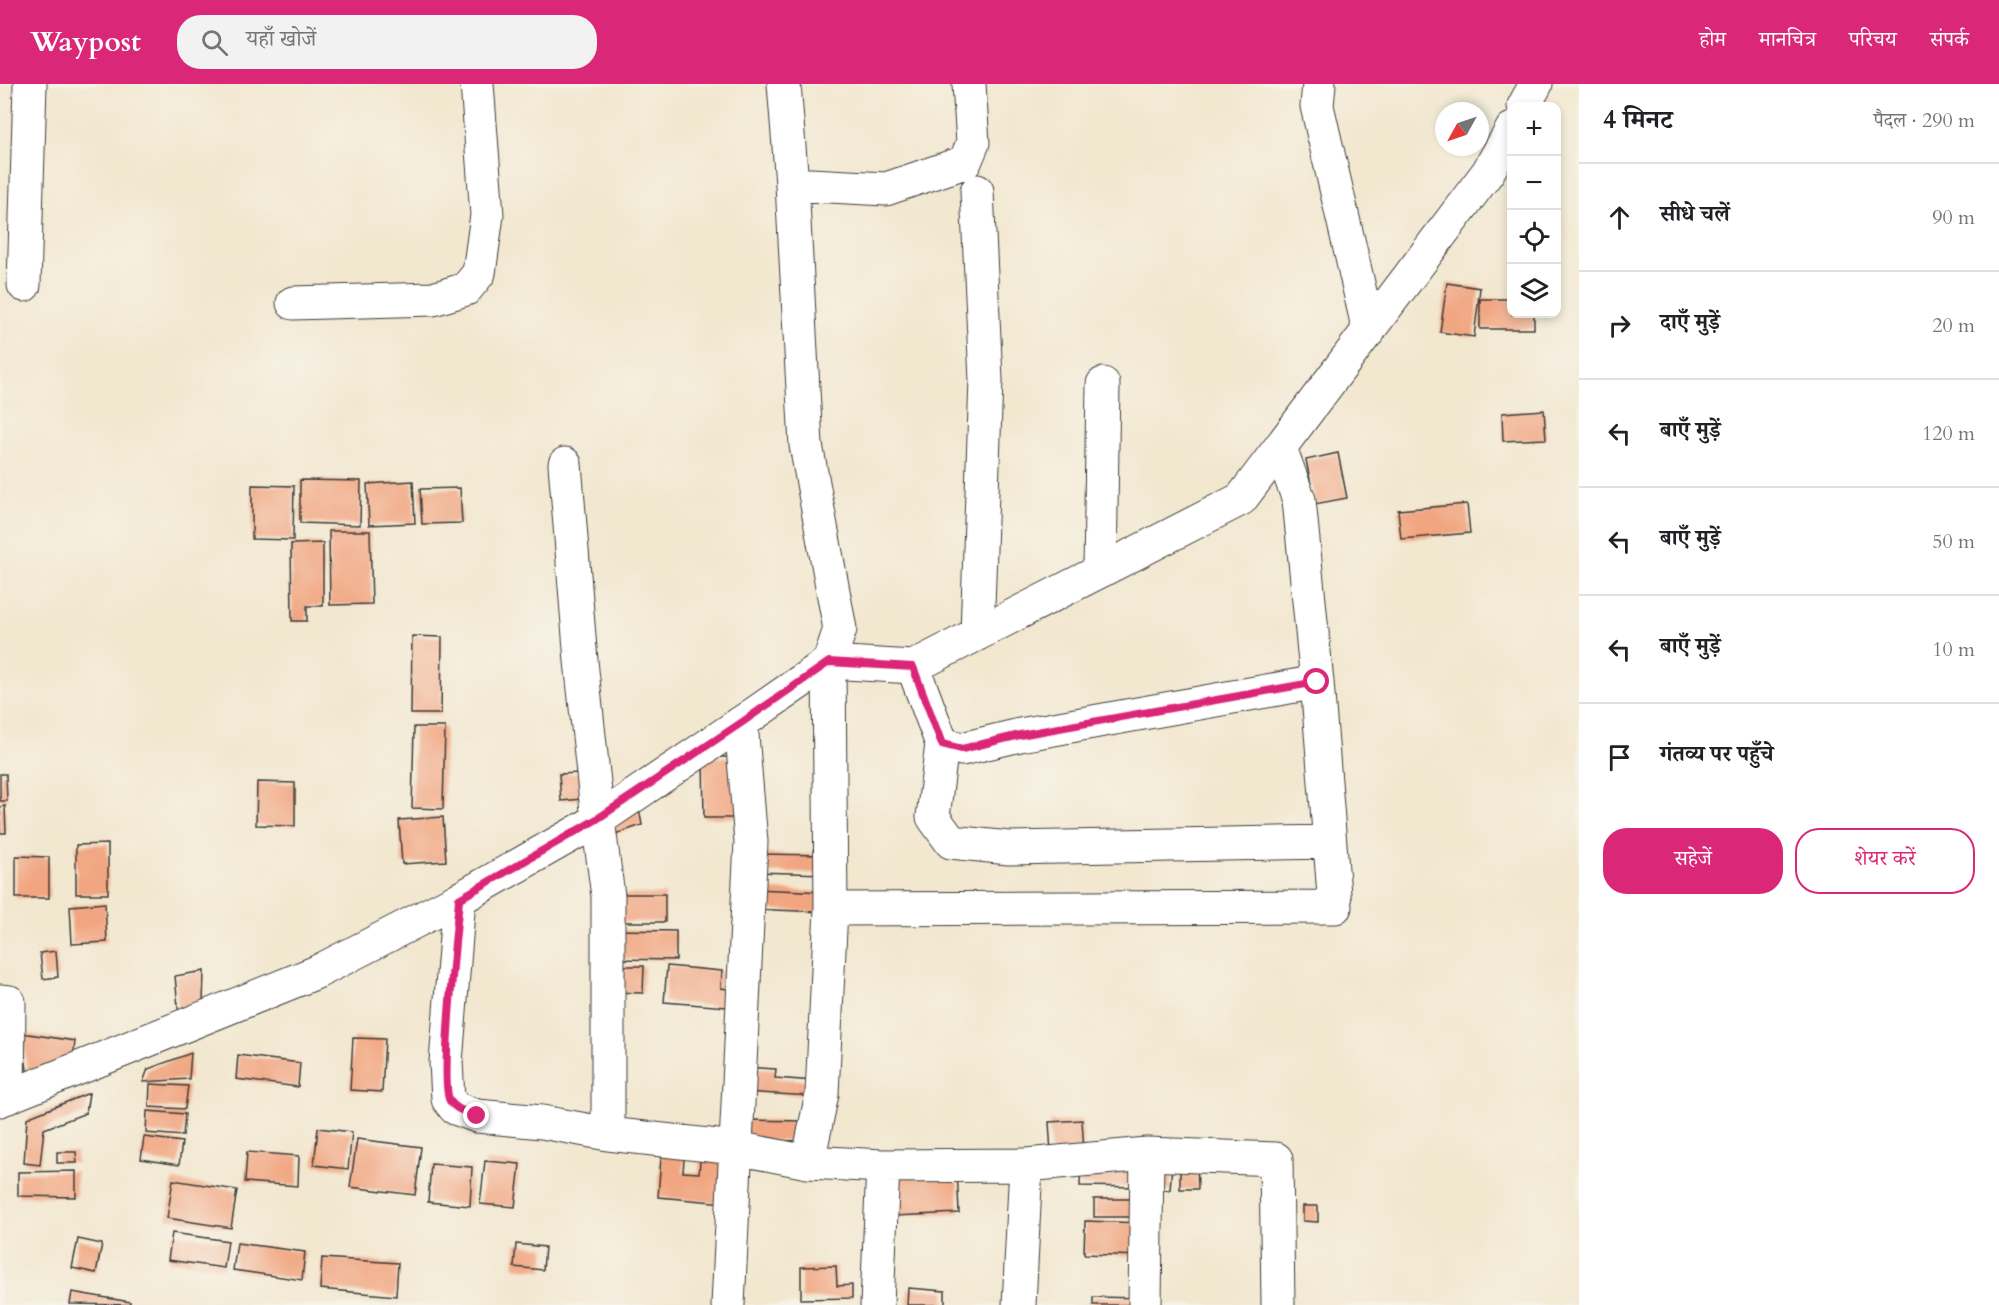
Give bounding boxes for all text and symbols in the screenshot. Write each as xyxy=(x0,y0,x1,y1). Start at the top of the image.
search box xyxy=(177,15,597,69)
text: Waypost xyxy=(30,23,141,61)
text: यहाँ खोजें xyxy=(246,24,316,54)
text: होम xyxy=(1699,25,1726,54)
text: मानचित्र xyxy=(1759,25,1816,54)
text: परिचय xyxy=(1849,25,1897,54)
text: संपर्क xyxy=(1930,25,1969,54)
icon: search xyxy=(198,26,231,59)
north arrow xyxy=(1435,102,1489,156)
map controls xyxy=(1507,102,1561,318)
button: + xyxy=(1507,102,1561,156)
text: 4 मिनट xyxy=(1603,102,1673,137)
text: पैदल · 290 m xyxy=(1873,107,1975,134)
button: − xyxy=(1507,156,1561,210)
text: सीधे चलें xyxy=(1660,199,1730,229)
icon: ahead xyxy=(1603,201,1636,234)
text: 90 m xyxy=(1932,204,1975,231)
button: locate xyxy=(1507,210,1561,264)
button: layers xyxy=(1507,264,1561,318)
text: दाएँ मुड़ें xyxy=(1660,307,1720,337)
icon: right xyxy=(1603,309,1636,342)
text: 20 m xyxy=(1932,312,1975,339)
text: बाएँ मुड़ें xyxy=(1660,415,1720,445)
icon: left xyxy=(1603,417,1636,450)
text: 120 m xyxy=(1922,420,1975,447)
text: बाएँ मुड़ें xyxy=(1660,523,1720,553)
icon: left xyxy=(1603,525,1636,558)
text: 50 m xyxy=(1932,528,1975,555)
text: बाएँ मुड़ें xyxy=(1660,631,1720,661)
icon: left xyxy=(1603,633,1636,666)
text: 10 m xyxy=(1932,636,1975,663)
route start xyxy=(1303,668,1329,694)
text: गंतव्य पर पहुँचे xyxy=(1660,739,1774,769)
icon: arrive xyxy=(1603,741,1636,774)
button: सहेजें xyxy=(1603,828,1783,894)
button: शेयर करें xyxy=(1795,828,1975,894)
route end xyxy=(463,1102,489,1128)

